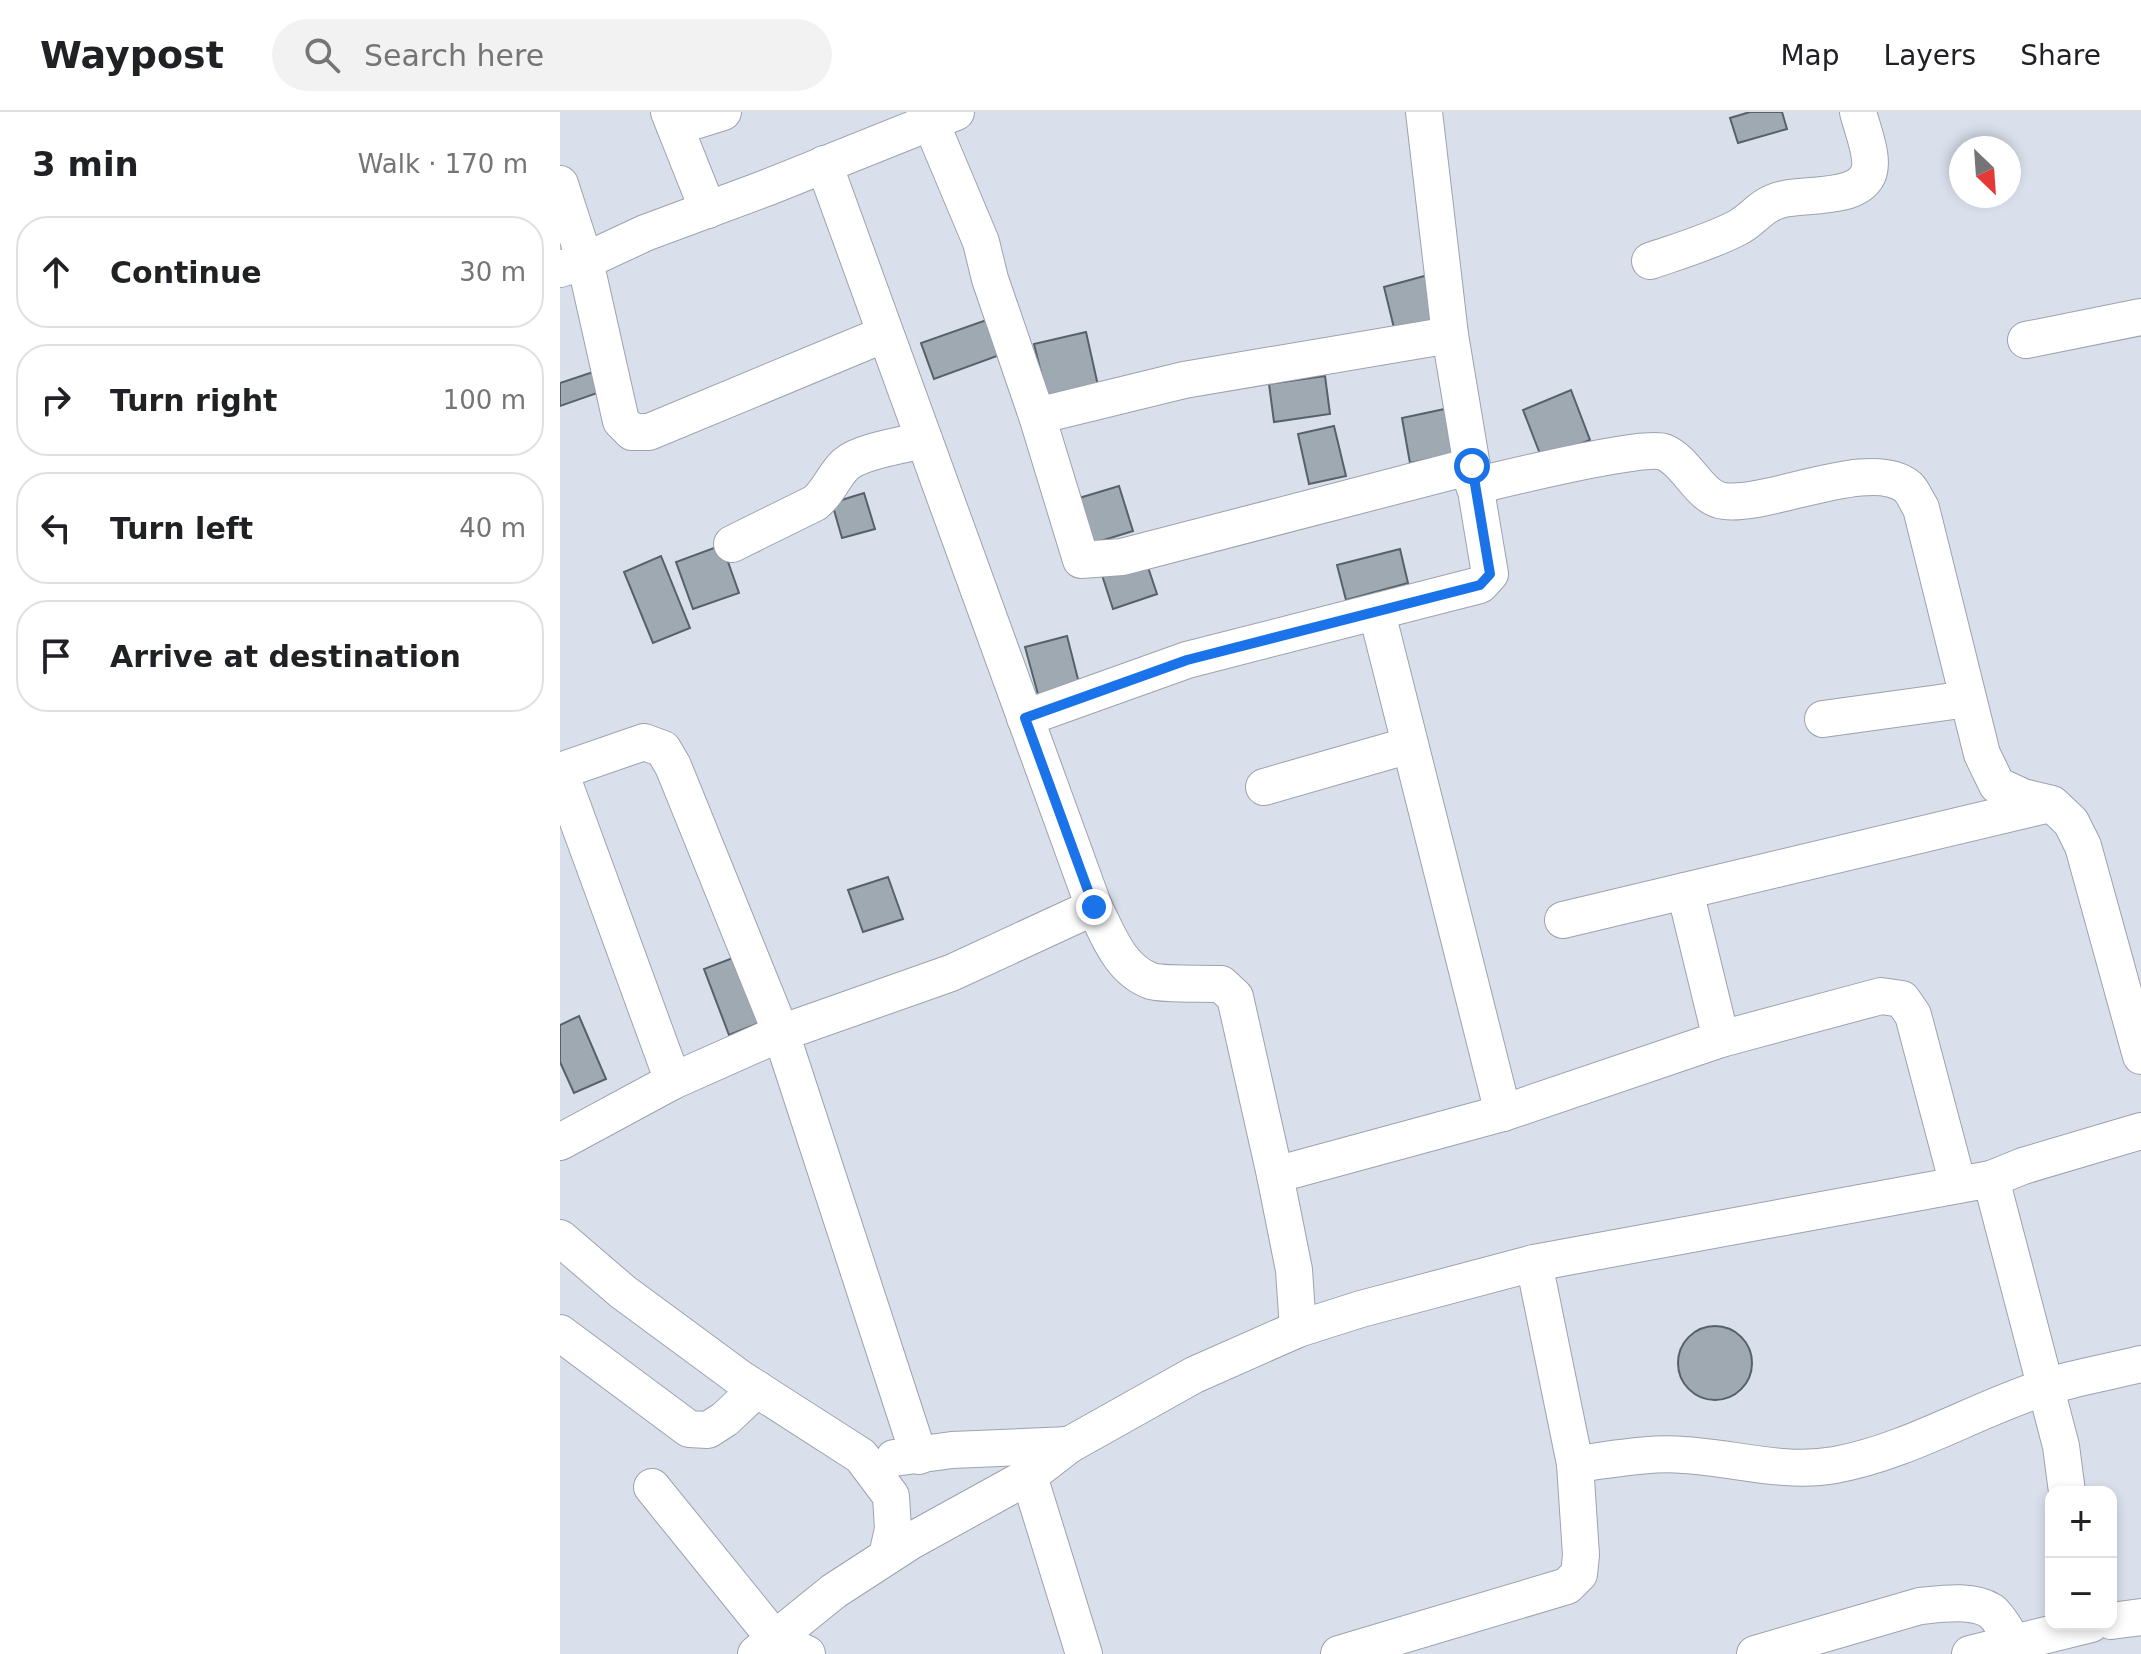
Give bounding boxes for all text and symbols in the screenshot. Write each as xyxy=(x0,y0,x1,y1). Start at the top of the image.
search box xyxy=(272,19,832,91)
text: Waypost xyxy=(40,33,224,77)
icon: search xyxy=(300,33,344,77)
text: Search here xyxy=(364,38,544,73)
text: Map xyxy=(1780,39,1840,72)
text: Layers xyxy=(1884,39,1976,72)
text: Share xyxy=(2020,39,2101,72)
north arrow xyxy=(1949,136,2021,208)
text: 3 min xyxy=(32,144,139,184)
text: Walk · 170 m xyxy=(358,149,528,179)
icon: ahead xyxy=(34,250,78,294)
text: Continue xyxy=(110,255,262,290)
text: 30 m xyxy=(459,257,526,287)
icon: right xyxy=(34,378,78,422)
text: Turn right xyxy=(110,383,277,418)
text: 100 m xyxy=(443,385,526,415)
route start xyxy=(1454,448,1490,484)
icon: left xyxy=(34,506,78,550)
text: Turn left xyxy=(110,511,253,546)
text: 40 m xyxy=(459,513,526,543)
icon: arrive xyxy=(34,634,78,678)
text: Arrive at destination xyxy=(110,639,461,674)
route end xyxy=(1076,889,1112,925)
map controls xyxy=(2045,1486,2117,1630)
button: + xyxy=(2045,1486,2117,1558)
button: − xyxy=(2045,1558,2117,1630)

